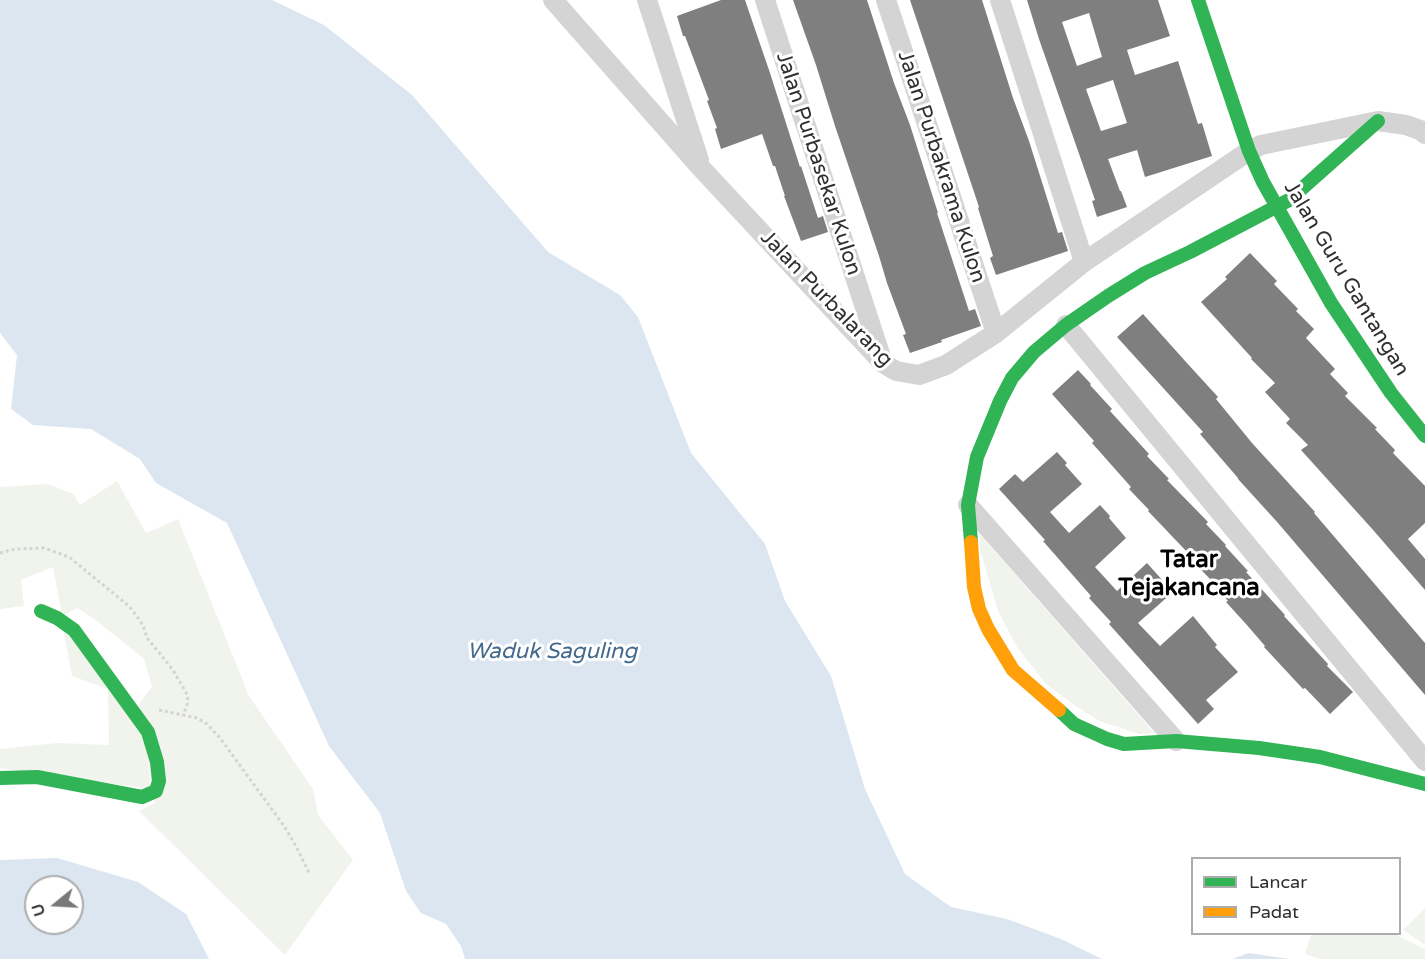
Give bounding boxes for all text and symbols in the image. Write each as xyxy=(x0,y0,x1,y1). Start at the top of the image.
street label: Jalan Purbakrama Kulon xyxy=(892,48,990,286)
street label: Jalan Purbasekar Kulon xyxy=(770,49,866,279)
street label: Jalan Guru Gantangan xyxy=(1278,177,1414,381)
street label: Jalan Purbalarang xyxy=(755,226,897,372)
district label: Tatar Tejakancana xyxy=(1118,547,1260,603)
water label: Waduk Saguling xyxy=(467,639,637,665)
legend xyxy=(1191,857,1401,935)
text: Lancar xyxy=(1249,871,1307,893)
north arrow xyxy=(24,875,84,935)
text: U xyxy=(27,901,50,919)
text: Padat xyxy=(1249,901,1299,923)

